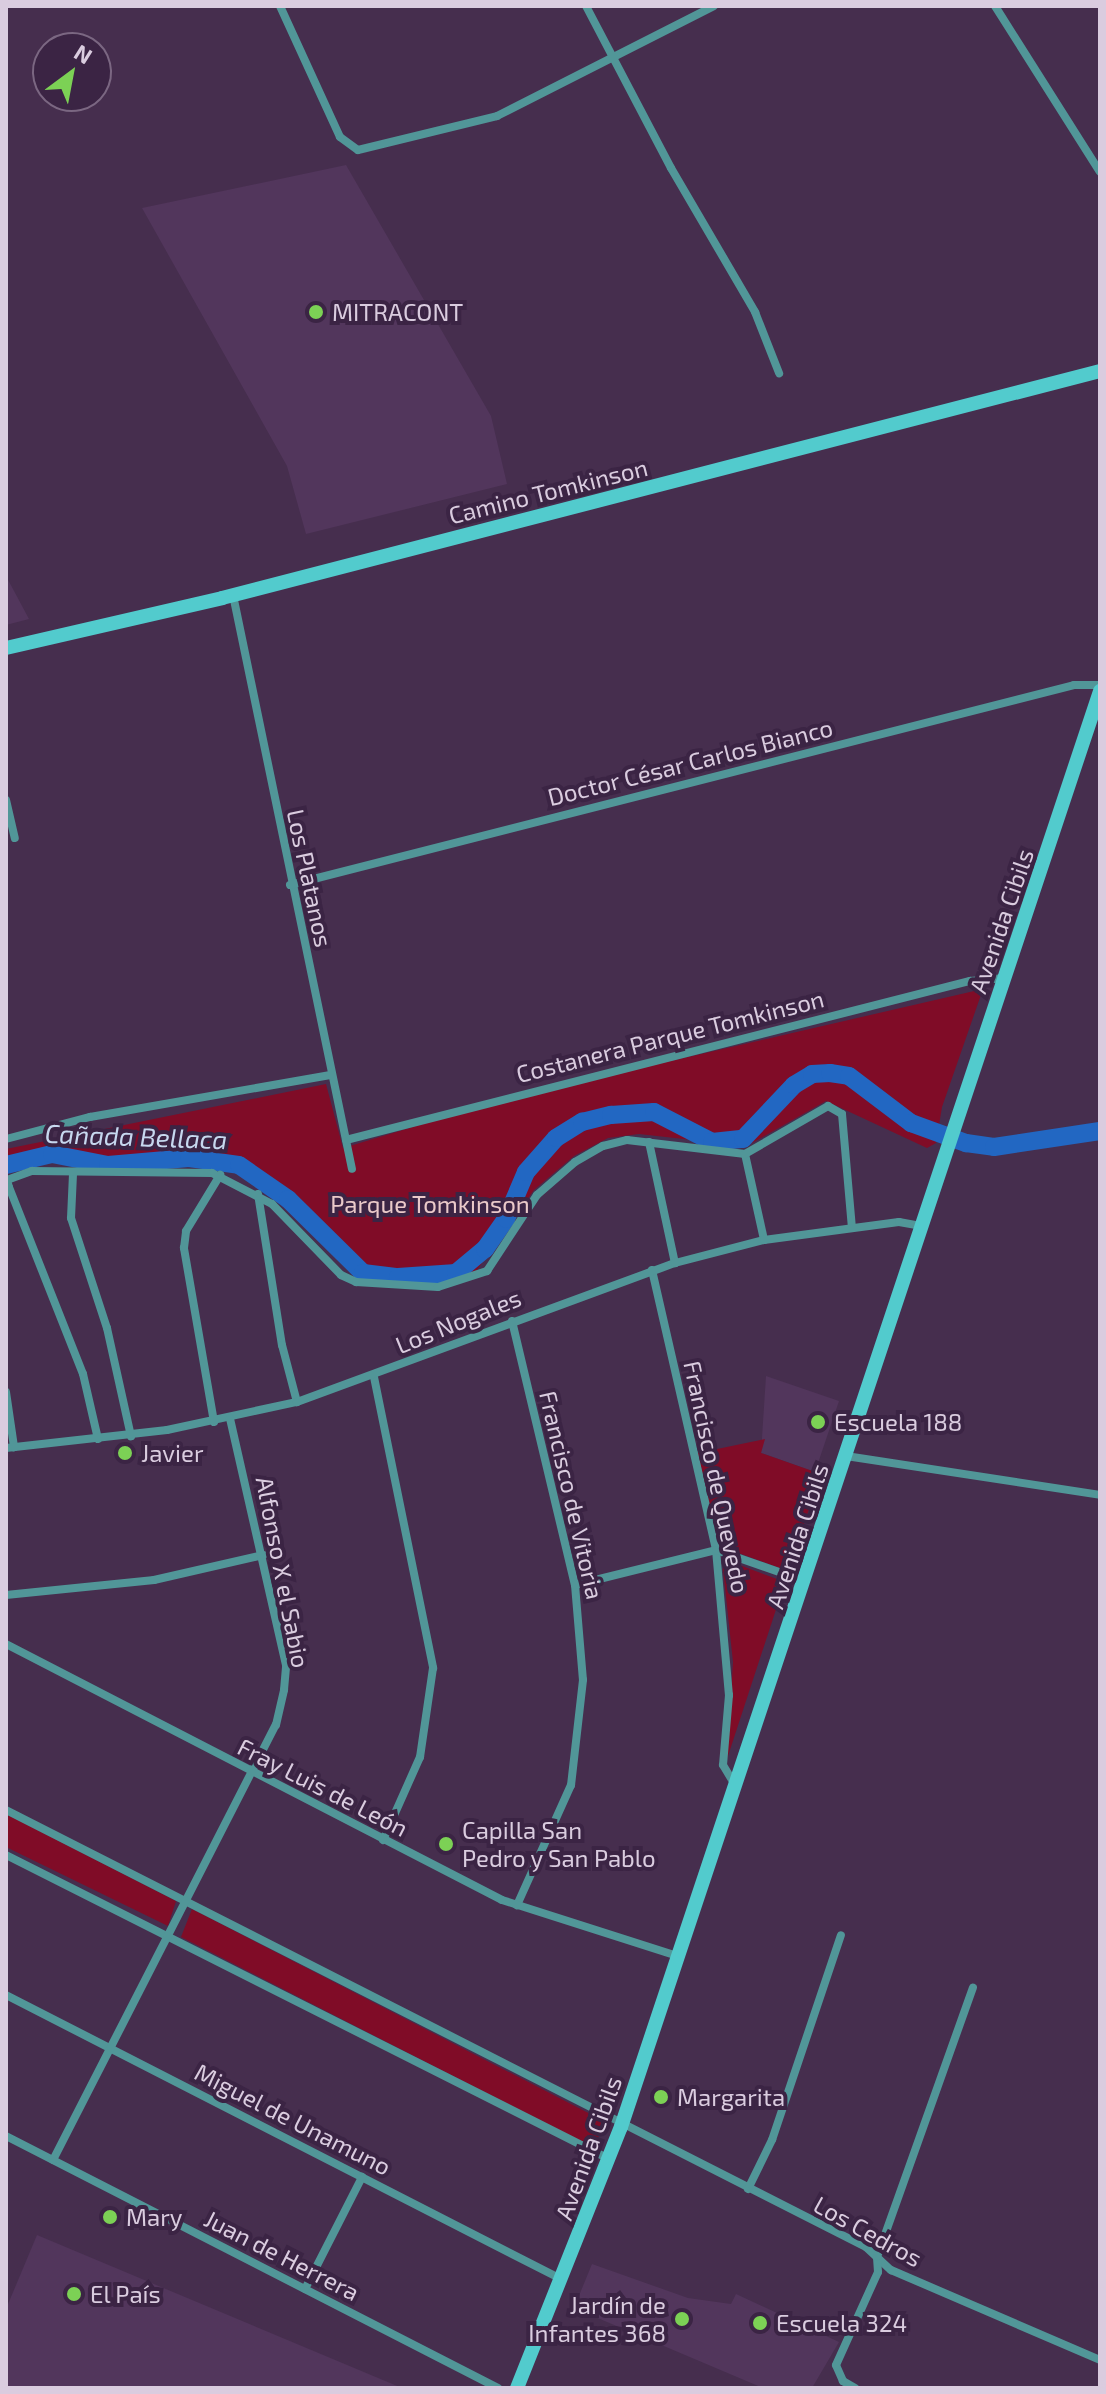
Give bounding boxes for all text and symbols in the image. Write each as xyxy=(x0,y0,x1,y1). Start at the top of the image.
north arrow xyxy=(32,32,112,112)
text: N xyxy=(70,38,97,69)
place label: MITRACONT xyxy=(332,298,463,326)
marker: MITRACONT xyxy=(307,303,325,321)
street label: Camino Tomkinson xyxy=(445,452,651,530)
street label: Doctor César Carlos Bianco xyxy=(544,712,836,812)
street label: Los Platanos xyxy=(281,807,339,949)
street label: Avenida Cibils xyxy=(963,845,1039,997)
street label: Costanera Parque Tomkinson xyxy=(513,984,827,1088)
water label: Cañada Bellaca xyxy=(44,1117,228,1155)
park label: Parque Tomkinson xyxy=(330,1190,530,1218)
street label: Los Nogales xyxy=(391,1283,525,1359)
street label: Francisco de Quevedo xyxy=(678,1358,756,1596)
street label: Francisco de Vitoria xyxy=(534,1388,610,1602)
place label: Escuela 188 xyxy=(834,1408,962,1436)
marker: Escuela 188 xyxy=(809,1413,827,1431)
place label: Javier xyxy=(141,1439,204,1467)
marker: Javier xyxy=(116,1444,134,1462)
street label: Avenida Cibils xyxy=(760,1460,834,1612)
street label: Alfonso X el Sabio xyxy=(250,1474,316,1670)
street label: Fray Luis de León xyxy=(233,1732,413,1842)
place label: Capilla San Pedro y San Pablo xyxy=(462,1816,657,1872)
marker: Capilla San Pedro y San Pablo xyxy=(437,1835,455,1853)
street label: Miguel de Unamuno xyxy=(190,2057,396,2181)
street label: Avenida Cibils xyxy=(549,2072,627,2224)
place label: Margarita xyxy=(677,2083,785,2111)
marker: Margarita xyxy=(652,2088,670,2106)
street label: Los Cedros xyxy=(809,2190,927,2272)
place label: Mary xyxy=(126,2203,183,2231)
street label: Juan de Herrera xyxy=(200,2204,364,2306)
marker: Mary xyxy=(101,2208,119,2226)
place label: El País xyxy=(90,2280,161,2308)
marker: El País xyxy=(65,2285,83,2303)
place label: Jardín de Infantes 368 xyxy=(528,2291,666,2347)
place label: Escuela 324 xyxy=(776,2309,907,2337)
marker: Jardín de Infantes 368 xyxy=(673,2310,691,2328)
marker: Escuela 324 xyxy=(751,2314,769,2332)

